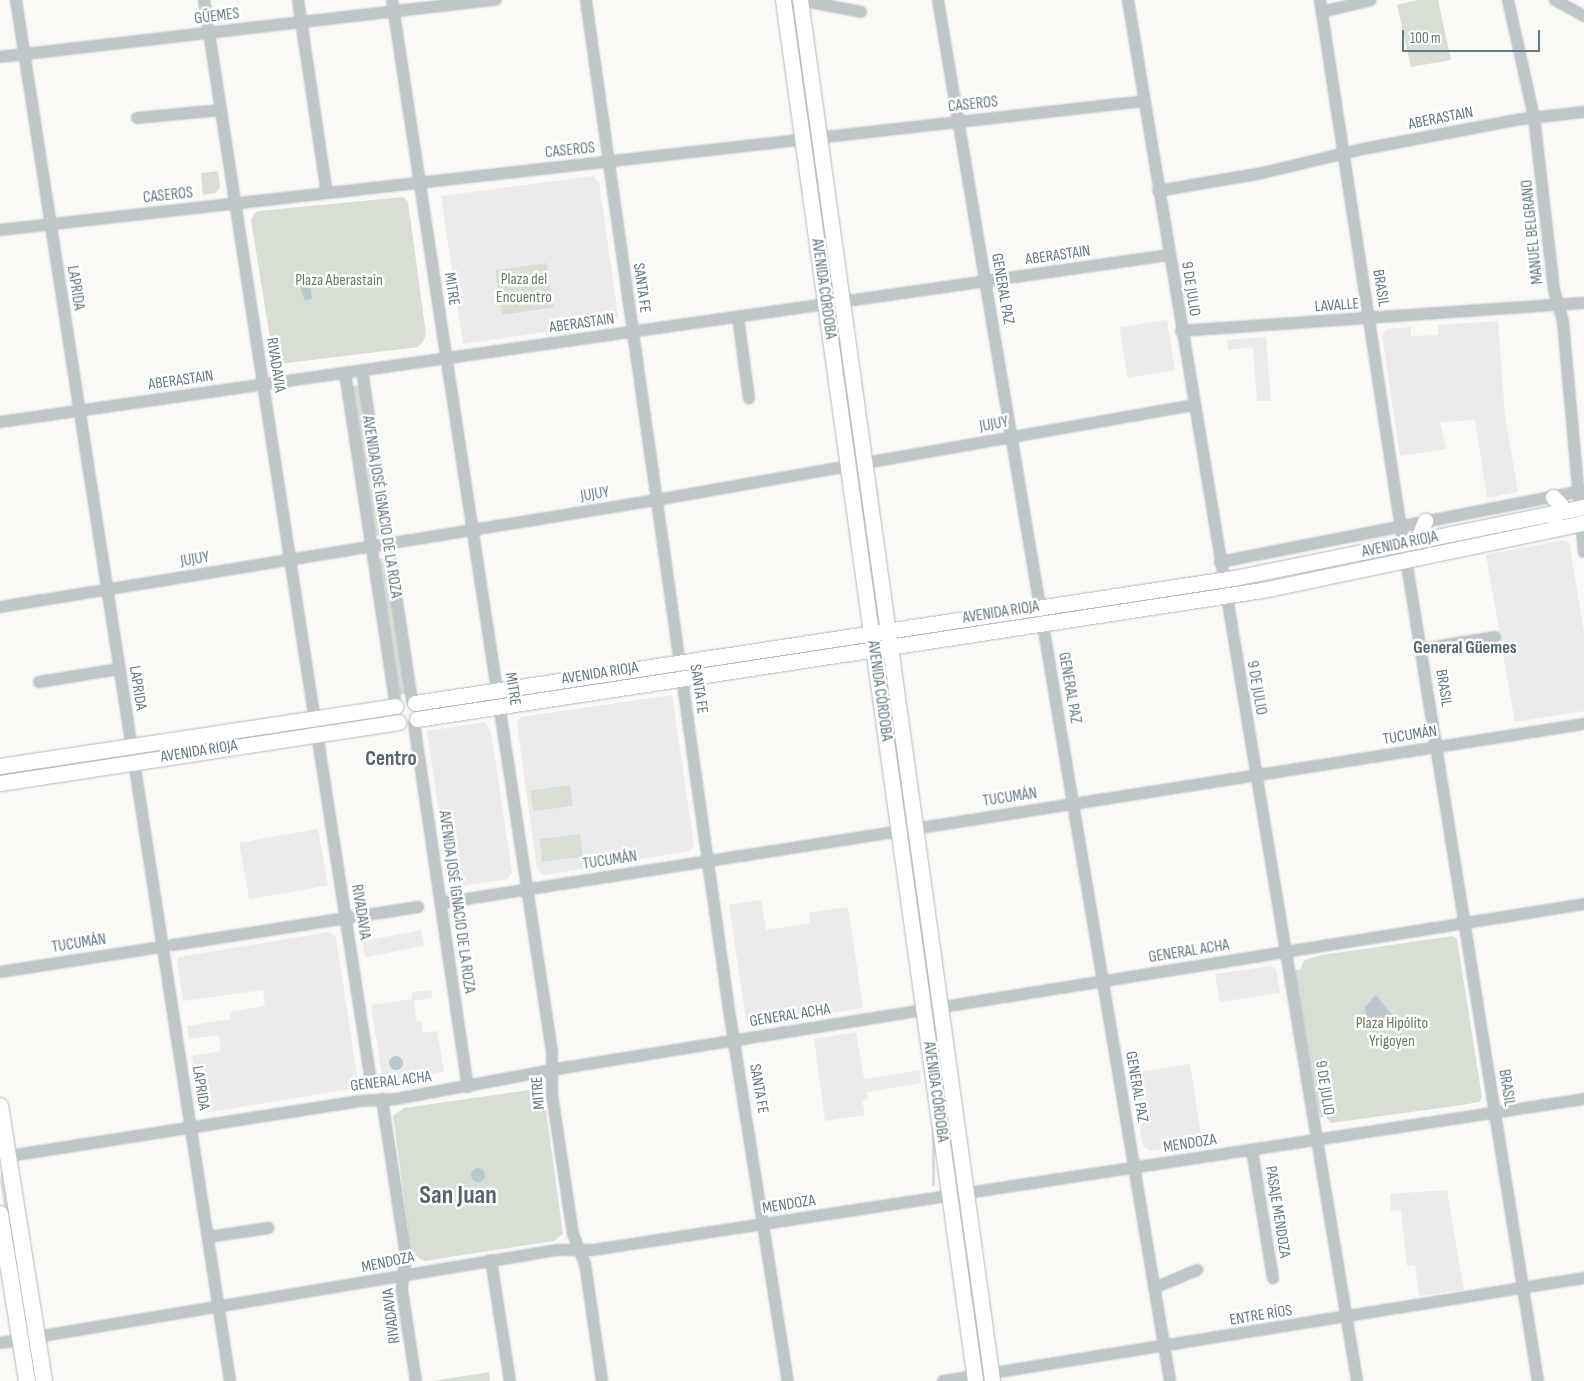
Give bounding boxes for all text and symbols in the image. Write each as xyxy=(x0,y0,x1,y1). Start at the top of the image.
street label: GÜEMES xyxy=(193,5,241,29)
scale bar xyxy=(1404,20,1542,52)
text: 100 m xyxy=(1410,29,1441,48)
street label: CASEROS xyxy=(947,93,999,117)
street label: ABERASTAIN xyxy=(1407,103,1475,135)
street label: CASEROS xyxy=(544,139,596,163)
street label: MANUEL BELGRANO xyxy=(1518,179,1548,285)
street label: CASEROS xyxy=(142,184,194,208)
street label: AVENIDA CÓRDOBA xyxy=(806,238,840,340)
street label: ABERASTAIN xyxy=(1024,242,1092,270)
street label: GENERAL PAZ xyxy=(986,252,1018,326)
street label: 9 DE JULIO xyxy=(1176,260,1204,318)
street label: SANTA FE xyxy=(628,262,654,314)
street label: LAPRIDA xyxy=(62,264,88,312)
street label: BRASIL xyxy=(1368,268,1392,308)
park label: Plaza del Encuentro xyxy=(496,270,552,308)
park label: Plaza Aberastain xyxy=(295,271,383,291)
street label: MITRE xyxy=(439,271,463,307)
street label: LAVALLE xyxy=(1314,295,1360,317)
street label: ABERASTAIN xyxy=(548,310,616,338)
street label: RIVADAVIA xyxy=(261,336,289,394)
street label: ABERASTAIN xyxy=(147,367,215,395)
street label: JUJUY xyxy=(978,413,1010,437)
street label: AVENIDA JOSÉ IGNACIO DE LA ROZA xyxy=(357,415,405,599)
street label: JUJUY xyxy=(579,483,611,507)
street label: AVENIDA RIOJA xyxy=(1360,528,1440,562)
street label: JUJUY xyxy=(179,548,211,572)
street label: AVENIDA RIOJA xyxy=(961,597,1041,629)
district label: General Güemes xyxy=(1413,637,1517,659)
street label: AVENIDA CÓRDOBA xyxy=(862,640,896,742)
street label: GENERAL PAZ xyxy=(1053,651,1085,725)
street label: AVENIDA RIOJA xyxy=(560,658,640,690)
street label: 9 DE JULIO xyxy=(1242,659,1270,717)
street label: SANTA FE xyxy=(685,663,711,715)
street label: LAPRIDA xyxy=(124,664,150,712)
street label: BRASIL xyxy=(1431,668,1455,708)
street label: MITRE xyxy=(500,671,524,707)
street label: TUCUMÁN xyxy=(1382,722,1438,750)
street label: AVENIDA RIOJA xyxy=(159,736,239,768)
district label: Centro xyxy=(365,746,417,772)
street label: TUCUMÁN xyxy=(982,784,1038,812)
street label: AVENIDA JOSÉ IGNACIO DE LA ROZA xyxy=(434,809,478,995)
street label: TUCUMÁN xyxy=(582,847,638,875)
street label: RIVADAVIA xyxy=(346,883,374,941)
street label: TUCUMÁN xyxy=(51,930,107,958)
street label: GENERAL ACHA xyxy=(1147,936,1231,968)
street label: GENERAL ACHA xyxy=(748,1000,832,1032)
park label: Plaza Hipólito Yrigoyen xyxy=(1356,1014,1428,1052)
street label: AVENIDA CÓRDOBA xyxy=(918,1041,952,1143)
street label: GENERAL PAZ xyxy=(1120,1050,1152,1124)
street label: 9 DE JULIO xyxy=(1310,1059,1338,1117)
street label: SANTA FE xyxy=(744,1063,772,1115)
street label: LAPRIDA xyxy=(187,1064,213,1112)
street label: GENERAL ACHA xyxy=(349,1068,433,1096)
street label: BRASIL xyxy=(1494,1068,1518,1108)
street label: MITRE xyxy=(528,1076,550,1110)
street label: MENDOZA xyxy=(1162,1130,1218,1158)
street label: PASAJE MENDOZA xyxy=(1260,1165,1294,1259)
district label: San Juan xyxy=(419,1180,497,1212)
street label: MENDOZA xyxy=(761,1191,817,1219)
street label: MENDOZA xyxy=(360,1248,416,1278)
street label: RIVADAVIA xyxy=(379,1287,405,1345)
street label: ENTRE RÍOS xyxy=(1228,1302,1294,1330)

